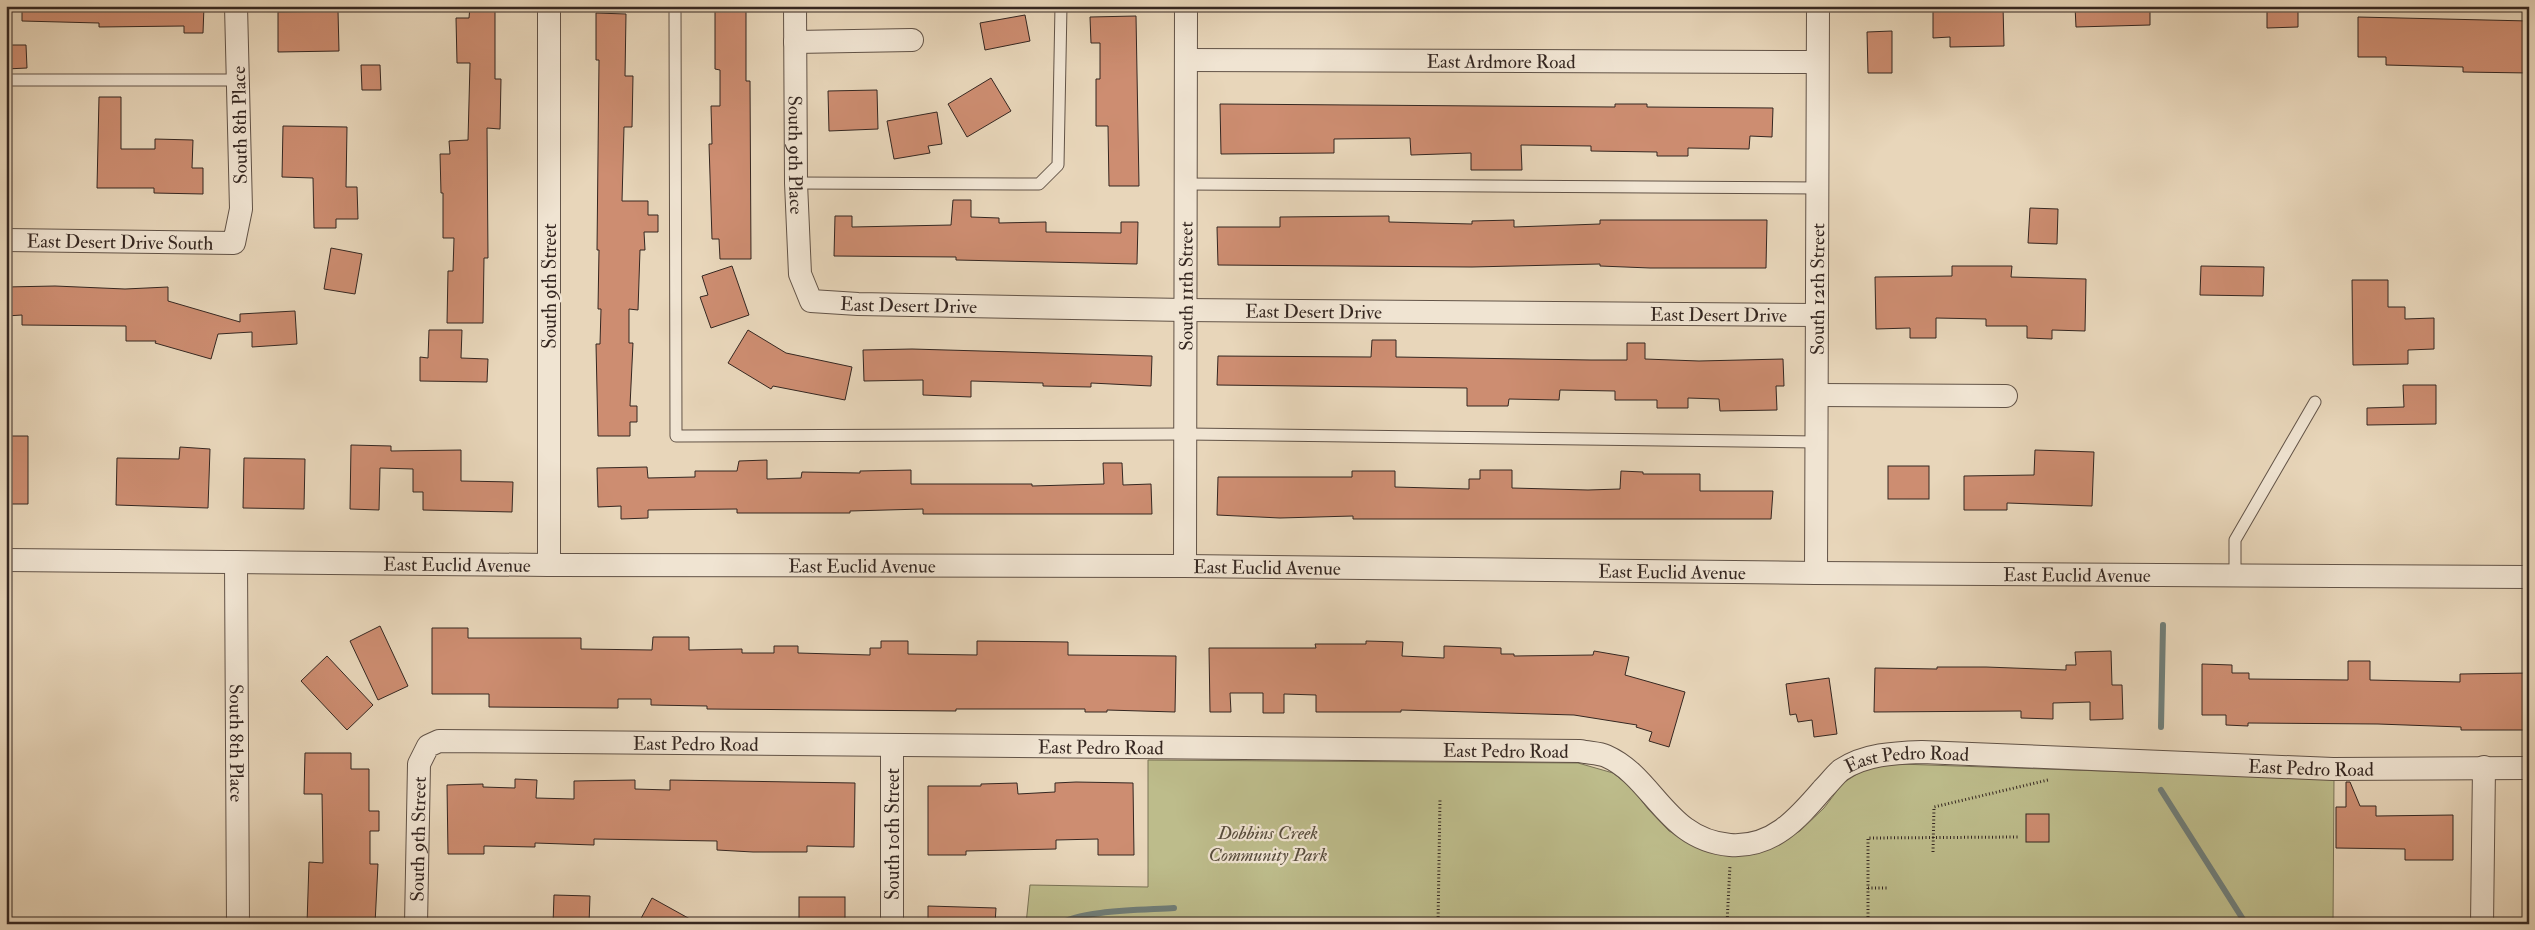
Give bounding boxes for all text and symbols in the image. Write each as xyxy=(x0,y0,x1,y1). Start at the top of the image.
street label: East Ardmore Road xyxy=(1426,50,1576,74)
street label: South 8th Place xyxy=(227,66,253,184)
street label: South 9th Place xyxy=(783,95,808,215)
street label: South 11th Street xyxy=(1174,221,1199,351)
street label: South 9th Street xyxy=(538,223,562,349)
street label: South 12th Street xyxy=(1806,223,1830,355)
street label: East Desert Drive South xyxy=(27,229,213,256)
street label: East Desert Drive xyxy=(839,292,977,319)
street label: East Desert Drive xyxy=(1245,299,1382,325)
street label: East Desert Drive xyxy=(1650,303,1787,328)
street label: East Euclid Avenue xyxy=(383,552,531,578)
street label: East Euclid Avenue xyxy=(788,554,936,579)
street label: East Euclid Avenue xyxy=(1193,555,1341,581)
street label: East Euclid Avenue xyxy=(1598,560,1746,585)
street label: East Euclid Avenue xyxy=(2003,563,2151,588)
street label: South 8th Place xyxy=(224,684,248,802)
street label: East Pedro Road xyxy=(633,732,760,757)
street label: East Pedro Road xyxy=(1038,735,1164,760)
street label: East Pedro Road xyxy=(1443,739,1569,764)
street label: East Pedro Road xyxy=(1841,741,1970,779)
street label: East Pedro Road xyxy=(2247,754,2375,782)
street label: South 10th Street xyxy=(881,768,905,900)
street label: South 9th Street xyxy=(405,776,432,902)
park label: Dobbins Creek Community Park xyxy=(1209,821,1328,867)

